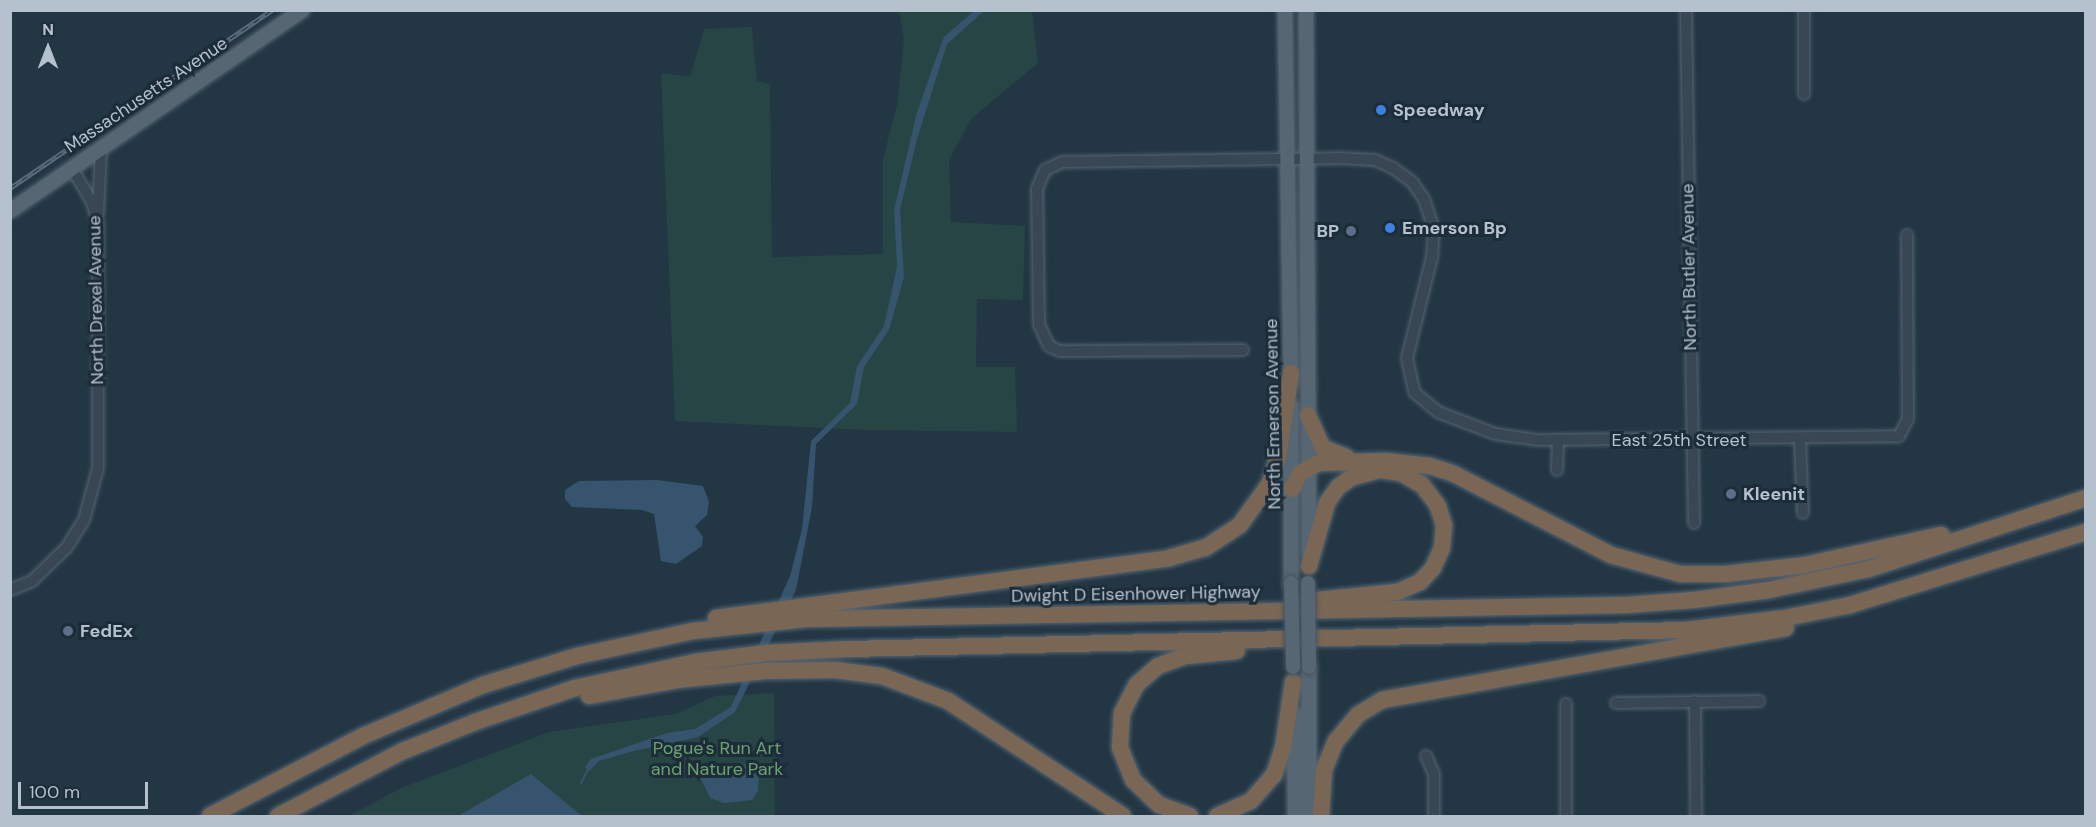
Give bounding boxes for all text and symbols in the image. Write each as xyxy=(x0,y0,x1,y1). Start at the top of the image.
north arrow xyxy=(18,18,78,78)
text: N xyxy=(42,19,54,40)
street label: Massachusetts Avenue xyxy=(60,32,232,158)
place label: Speedway xyxy=(1393,99,1485,121)
marker: Speedway xyxy=(1374,103,1388,117)
street label: North Butler Avenue xyxy=(1677,183,1701,351)
street label: North Drexel Avenue xyxy=(84,215,108,385)
place label: Emerson Bp xyxy=(1402,217,1507,239)
place label: BP xyxy=(1316,220,1339,242)
marker: Emerson Bp xyxy=(1383,221,1397,235)
marker: BP xyxy=(1344,224,1358,238)
street label: North Emerson Avenue xyxy=(1261,318,1285,510)
street label: East 25th Street xyxy=(1612,429,1746,451)
place label: Kleenit xyxy=(1743,483,1805,505)
marker: Kleenit xyxy=(1724,487,1738,501)
street label: Dwight D Eisenhower Highway xyxy=(1011,581,1261,607)
place label: FedEx xyxy=(80,620,133,642)
marker: FedEx xyxy=(61,624,75,638)
park label: Pogue's Run Art and Nature Park xyxy=(651,738,783,780)
scale bar xyxy=(21,770,152,808)
text: 100 m xyxy=(29,780,80,804)

